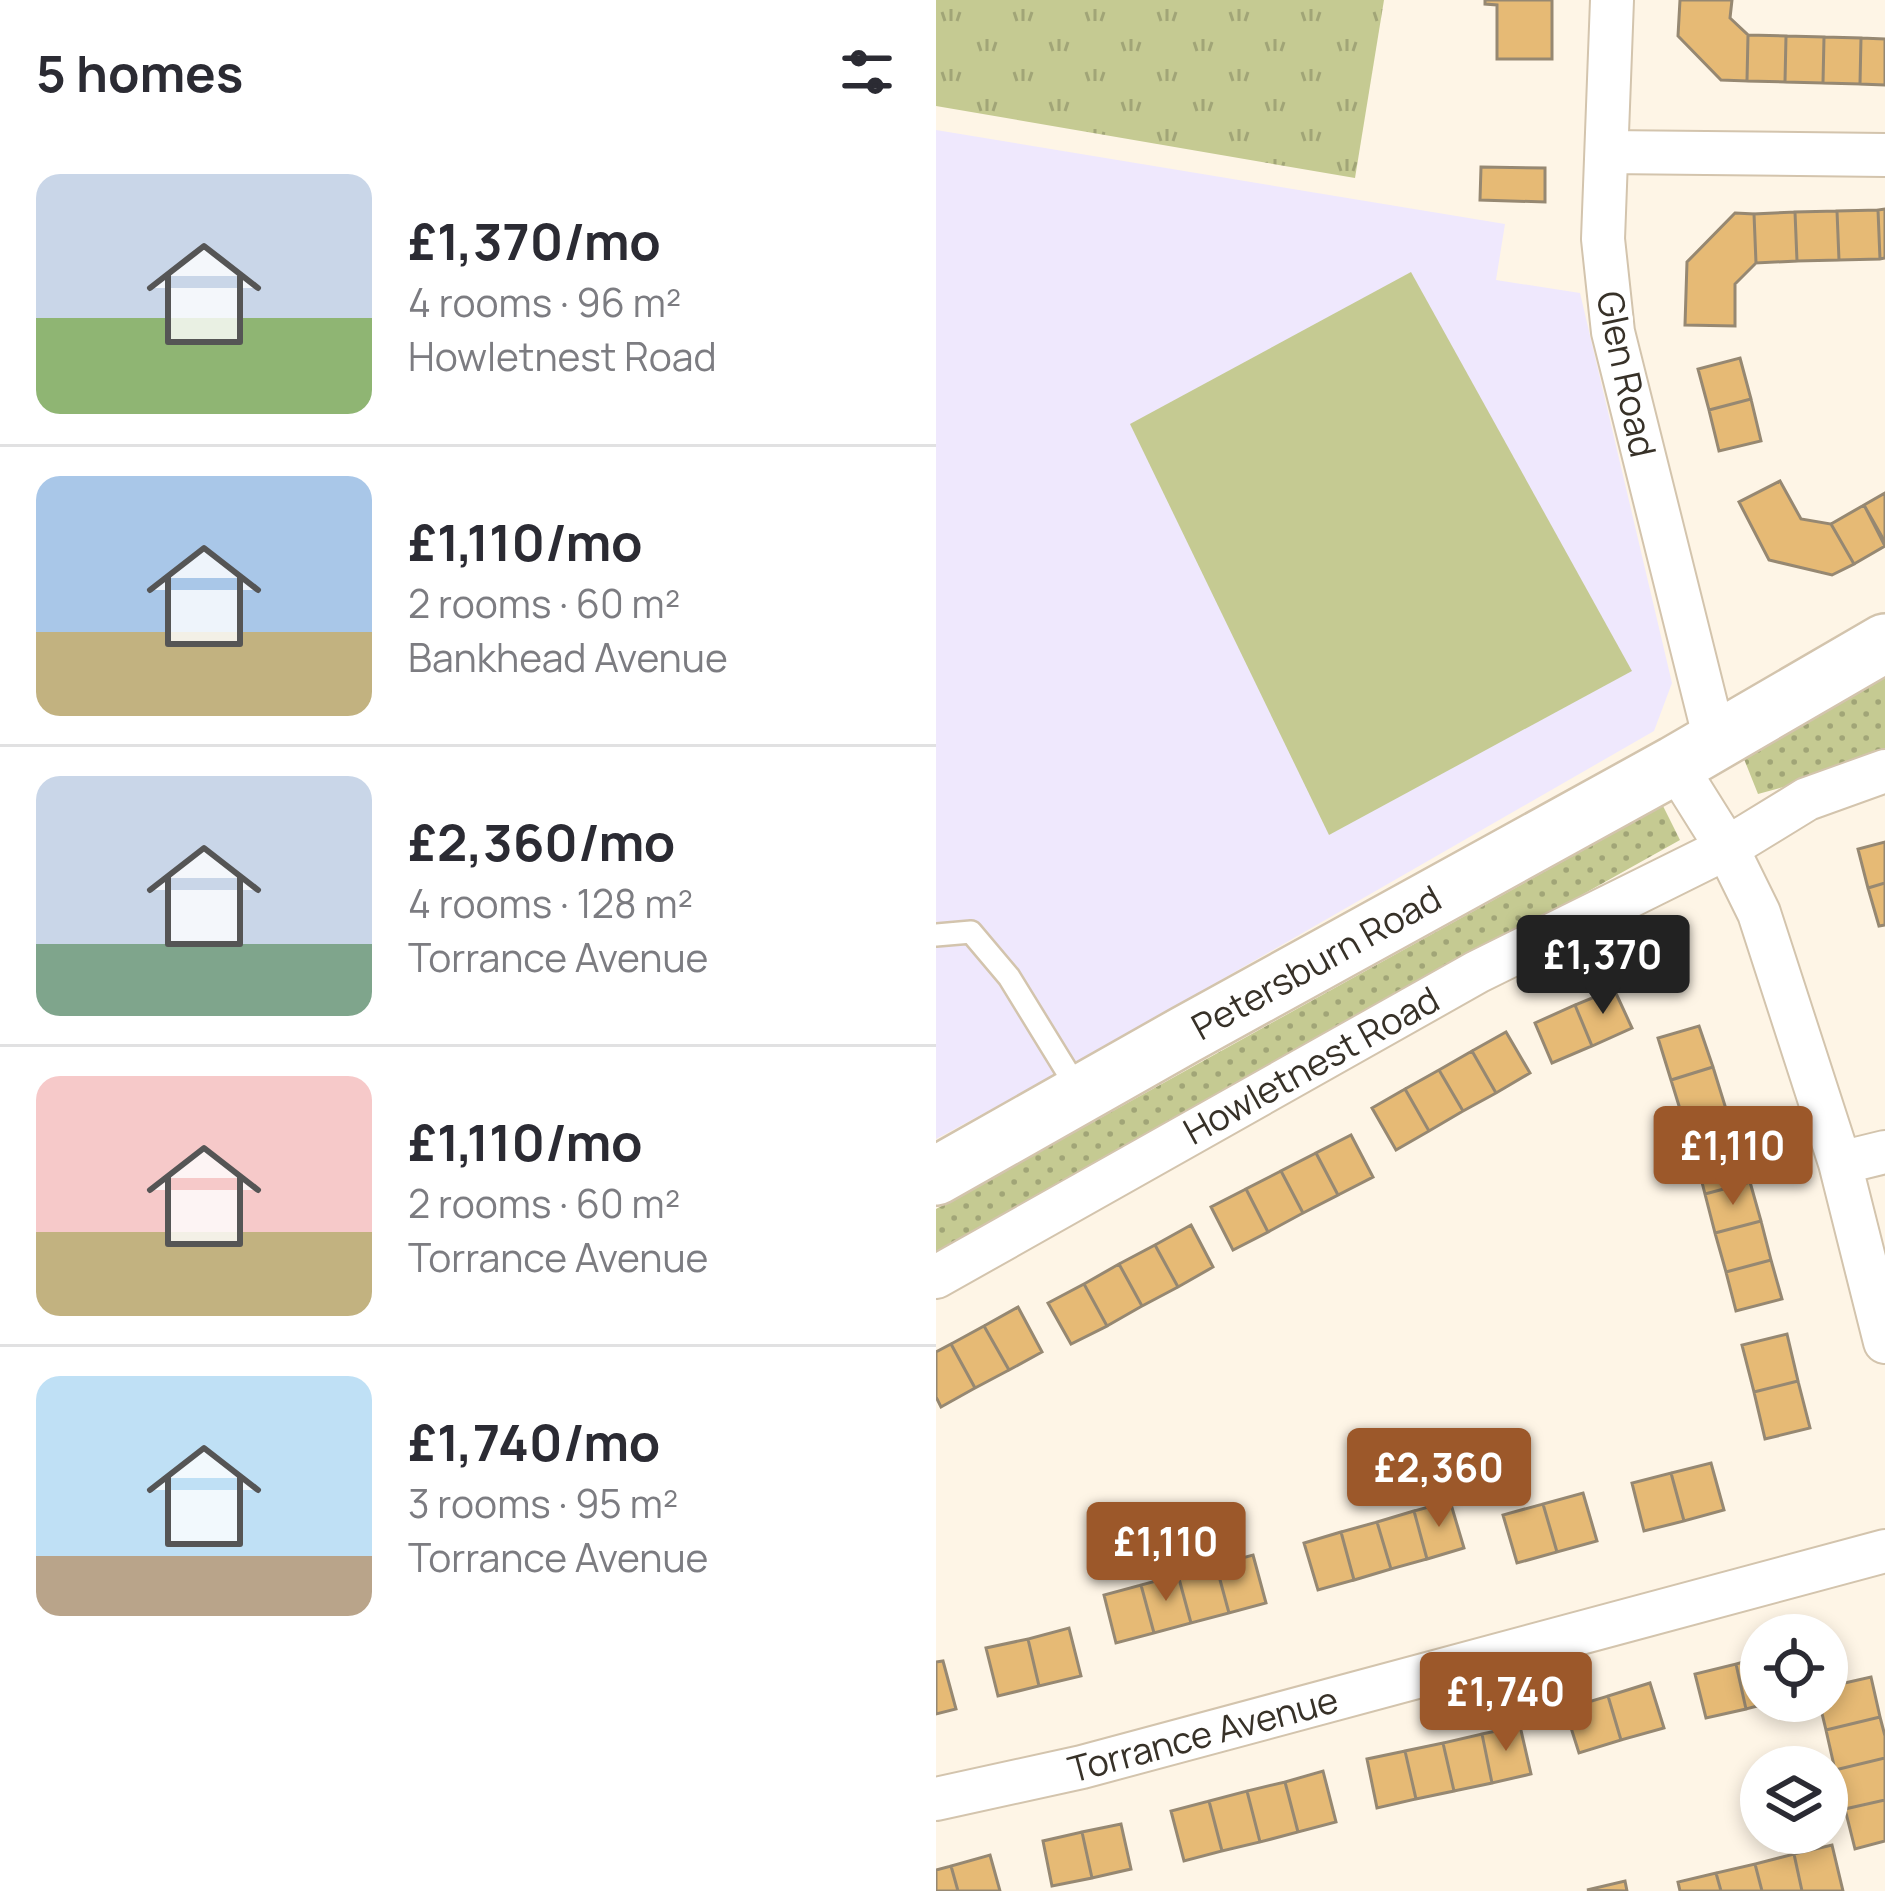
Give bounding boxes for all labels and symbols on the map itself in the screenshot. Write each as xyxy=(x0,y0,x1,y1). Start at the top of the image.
street label: Glen Road xyxy=(1586,287,1668,461)
street label: Petersburn Road xyxy=(1182,873,1450,1051)
pin: £1,370 xyxy=(1505,915,1701,1017)
street label: Howletnest Road xyxy=(1175,975,1447,1155)
pin: £1,110 xyxy=(1635,1106,1831,1208)
pin: £2,360 xyxy=(1341,1428,1537,1530)
pin: £1,110 xyxy=(1068,1502,1264,1604)
pin: £1,740 xyxy=(1408,1652,1604,1754)
street label: Torrance Avenue xyxy=(1063,1674,1343,1794)

